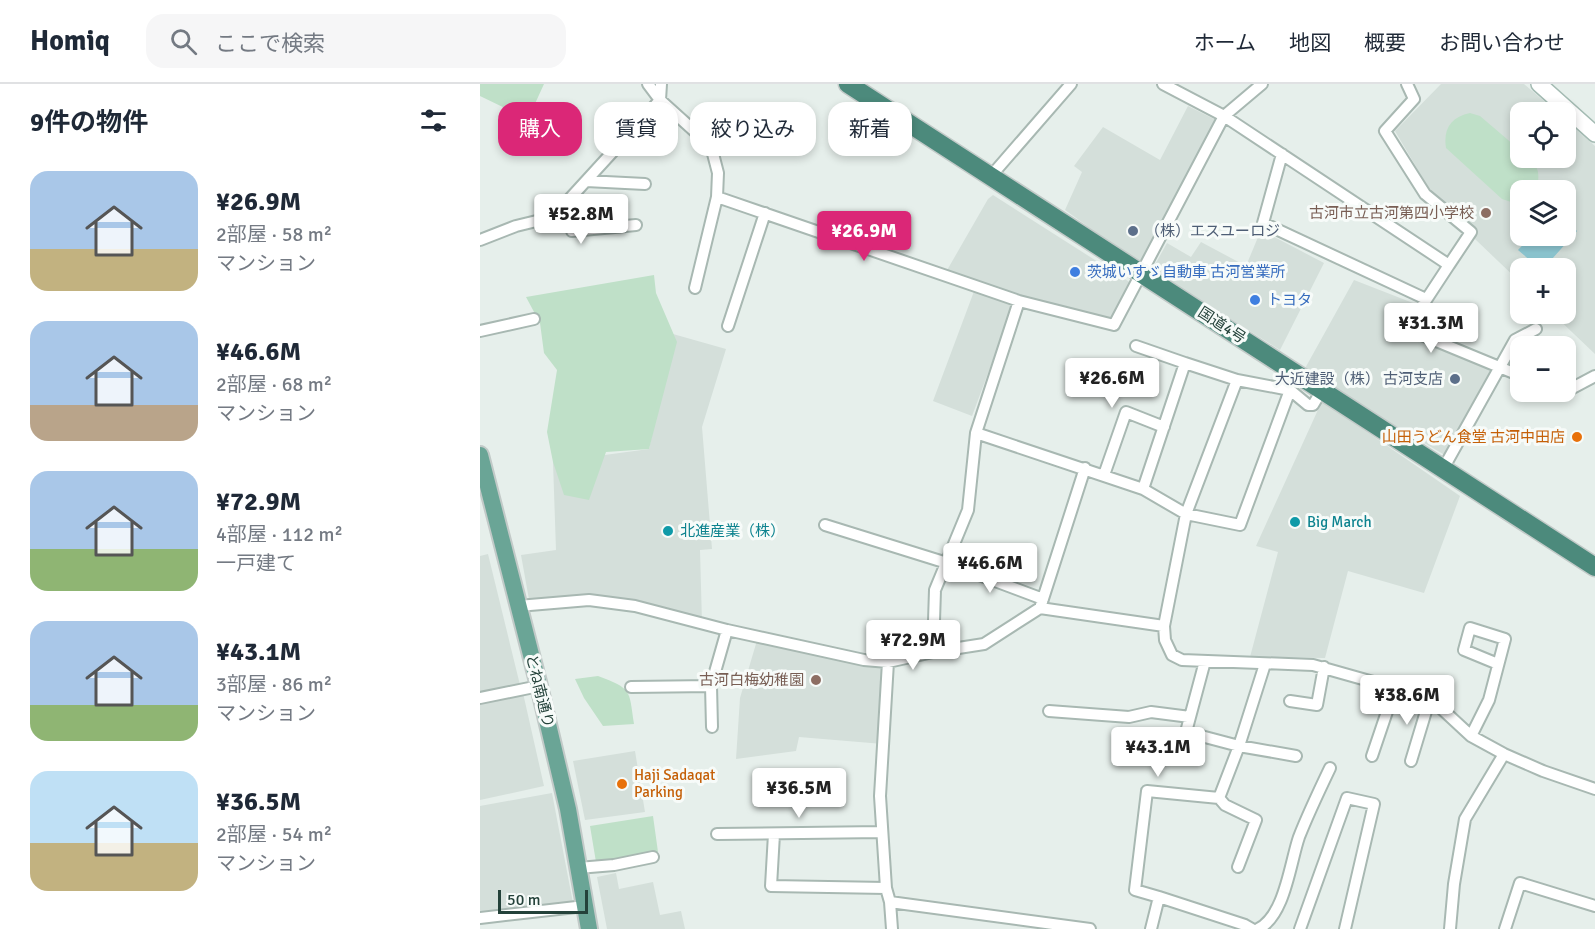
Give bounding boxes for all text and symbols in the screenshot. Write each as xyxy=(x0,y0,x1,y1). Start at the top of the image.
search box xyxy=(146,14,566,68)
text: Homiq xyxy=(30,24,110,58)
icon: search xyxy=(167,25,200,58)
text: ここで検索 xyxy=(215,30,325,57)
text: ホーム xyxy=(1194,30,1256,56)
text: 地図 xyxy=(1289,30,1331,56)
text: 概要 xyxy=(1364,30,1406,56)
text: お問い合わせ xyxy=(1439,30,1565,56)
chip: 購入 xyxy=(498,102,582,156)
chip: 賃貸 xyxy=(594,102,678,156)
chip: 絞り込み xyxy=(690,102,816,156)
chip: 新着 xyxy=(828,102,912,156)
map controls xyxy=(1510,102,1576,402)
button: locate xyxy=(1510,102,1576,168)
icon: filters xyxy=(417,104,450,137)
text: 9件の物件 xyxy=(30,107,148,139)
button: layers xyxy=(1510,180,1576,246)
text: ¥26.9M xyxy=(216,186,301,218)
pin: ¥52.8M xyxy=(532,194,630,245)
icon: home xyxy=(78,195,150,267)
text: ¥52.8M xyxy=(548,201,614,226)
place label: 古河市立古河第四小学校 xyxy=(1309,204,1474,222)
marker: 古河市立古河第四小学校 xyxy=(1479,206,1493,220)
pin: ¥26.9M xyxy=(815,211,913,262)
text: ¥26.9M xyxy=(831,218,897,243)
text: 2部屋 · 58 m² xyxy=(216,222,332,247)
place label: （株）エスユーロジ xyxy=(1145,222,1280,240)
marker: （株）エスユーロジ xyxy=(1126,224,1140,238)
text: マンション xyxy=(216,251,316,276)
button: + xyxy=(1510,258,1576,324)
place label: 茨城いすゞ自動車 古河営業所 xyxy=(1087,263,1285,281)
marker: 茨城いすゞ自動車 古河営業所 xyxy=(1068,265,1082,279)
place label: トヨタ xyxy=(1267,291,1312,309)
marker: トヨタ xyxy=(1248,293,1262,307)
street label: 国道4号 xyxy=(1195,303,1249,347)
pin: ¥31.3M xyxy=(1382,303,1480,354)
text: ¥31.3M xyxy=(1398,310,1464,335)
text: ¥46.6M xyxy=(216,336,301,368)
button: − xyxy=(1510,336,1576,402)
icon: home xyxy=(78,345,150,417)
pin: ¥26.6M xyxy=(1063,358,1161,409)
text: ¥26.6M xyxy=(1079,365,1145,390)
place label: 大近建設（株） 古河支店 xyxy=(1275,370,1443,388)
text: 2部屋 · 68 m² xyxy=(216,372,332,397)
marker: 大近建設（株） 古河支店 xyxy=(1448,372,1462,386)
text: マンション xyxy=(216,401,316,426)
place label: 山田うどん食堂 古河中田店 xyxy=(1382,428,1565,446)
marker: 山田うどん食堂 古河中田店 xyxy=(1570,430,1584,444)
text: ¥72.9M xyxy=(216,486,301,518)
icon: home xyxy=(78,495,150,567)
place label: Big March xyxy=(1307,513,1372,531)
marker: Big March xyxy=(1288,515,1302,529)
text: 4部屋 · 112 m² xyxy=(216,522,343,547)
place label: 北進産業（株） xyxy=(680,522,785,540)
marker: 北進産業（株） xyxy=(661,524,675,538)
pin: ¥46.6M xyxy=(941,543,1039,594)
text: ¥46.6M xyxy=(957,550,1023,575)
text: 一戸建て xyxy=(216,551,296,576)
pin: ¥72.9M xyxy=(864,620,962,671)
text: ¥72.9M xyxy=(880,627,946,652)
text: ¥43.1M xyxy=(216,636,301,668)
icon: home xyxy=(78,645,150,717)
street label: とね南通り xyxy=(522,652,558,730)
place label: 古河白梅幼稚園 xyxy=(699,671,804,689)
text: 3部屋 · 86 m² xyxy=(216,672,332,697)
marker: 古河白梅幼稚園 xyxy=(809,673,823,687)
pin: ¥38.6M xyxy=(1358,675,1456,726)
text: ¥38.6M xyxy=(1374,682,1440,707)
text: マンション xyxy=(216,701,316,726)
pin: ¥43.1M xyxy=(1109,727,1207,778)
text: ¥43.1M xyxy=(1125,734,1191,759)
place label: Haji Sadaqat Parking xyxy=(634,766,715,801)
pin: ¥36.5M xyxy=(750,768,848,819)
text: ¥36.5M xyxy=(766,775,832,800)
marker: Haji Sadaqat Parking xyxy=(615,777,629,791)
text: ¥36.5M xyxy=(216,786,301,818)
icon: home xyxy=(78,795,150,867)
text: 2部屋 · 54 m² xyxy=(216,822,332,847)
text: マンション xyxy=(216,851,316,876)
scale bar xyxy=(498,887,588,914)
text: 50 m xyxy=(507,890,541,910)

